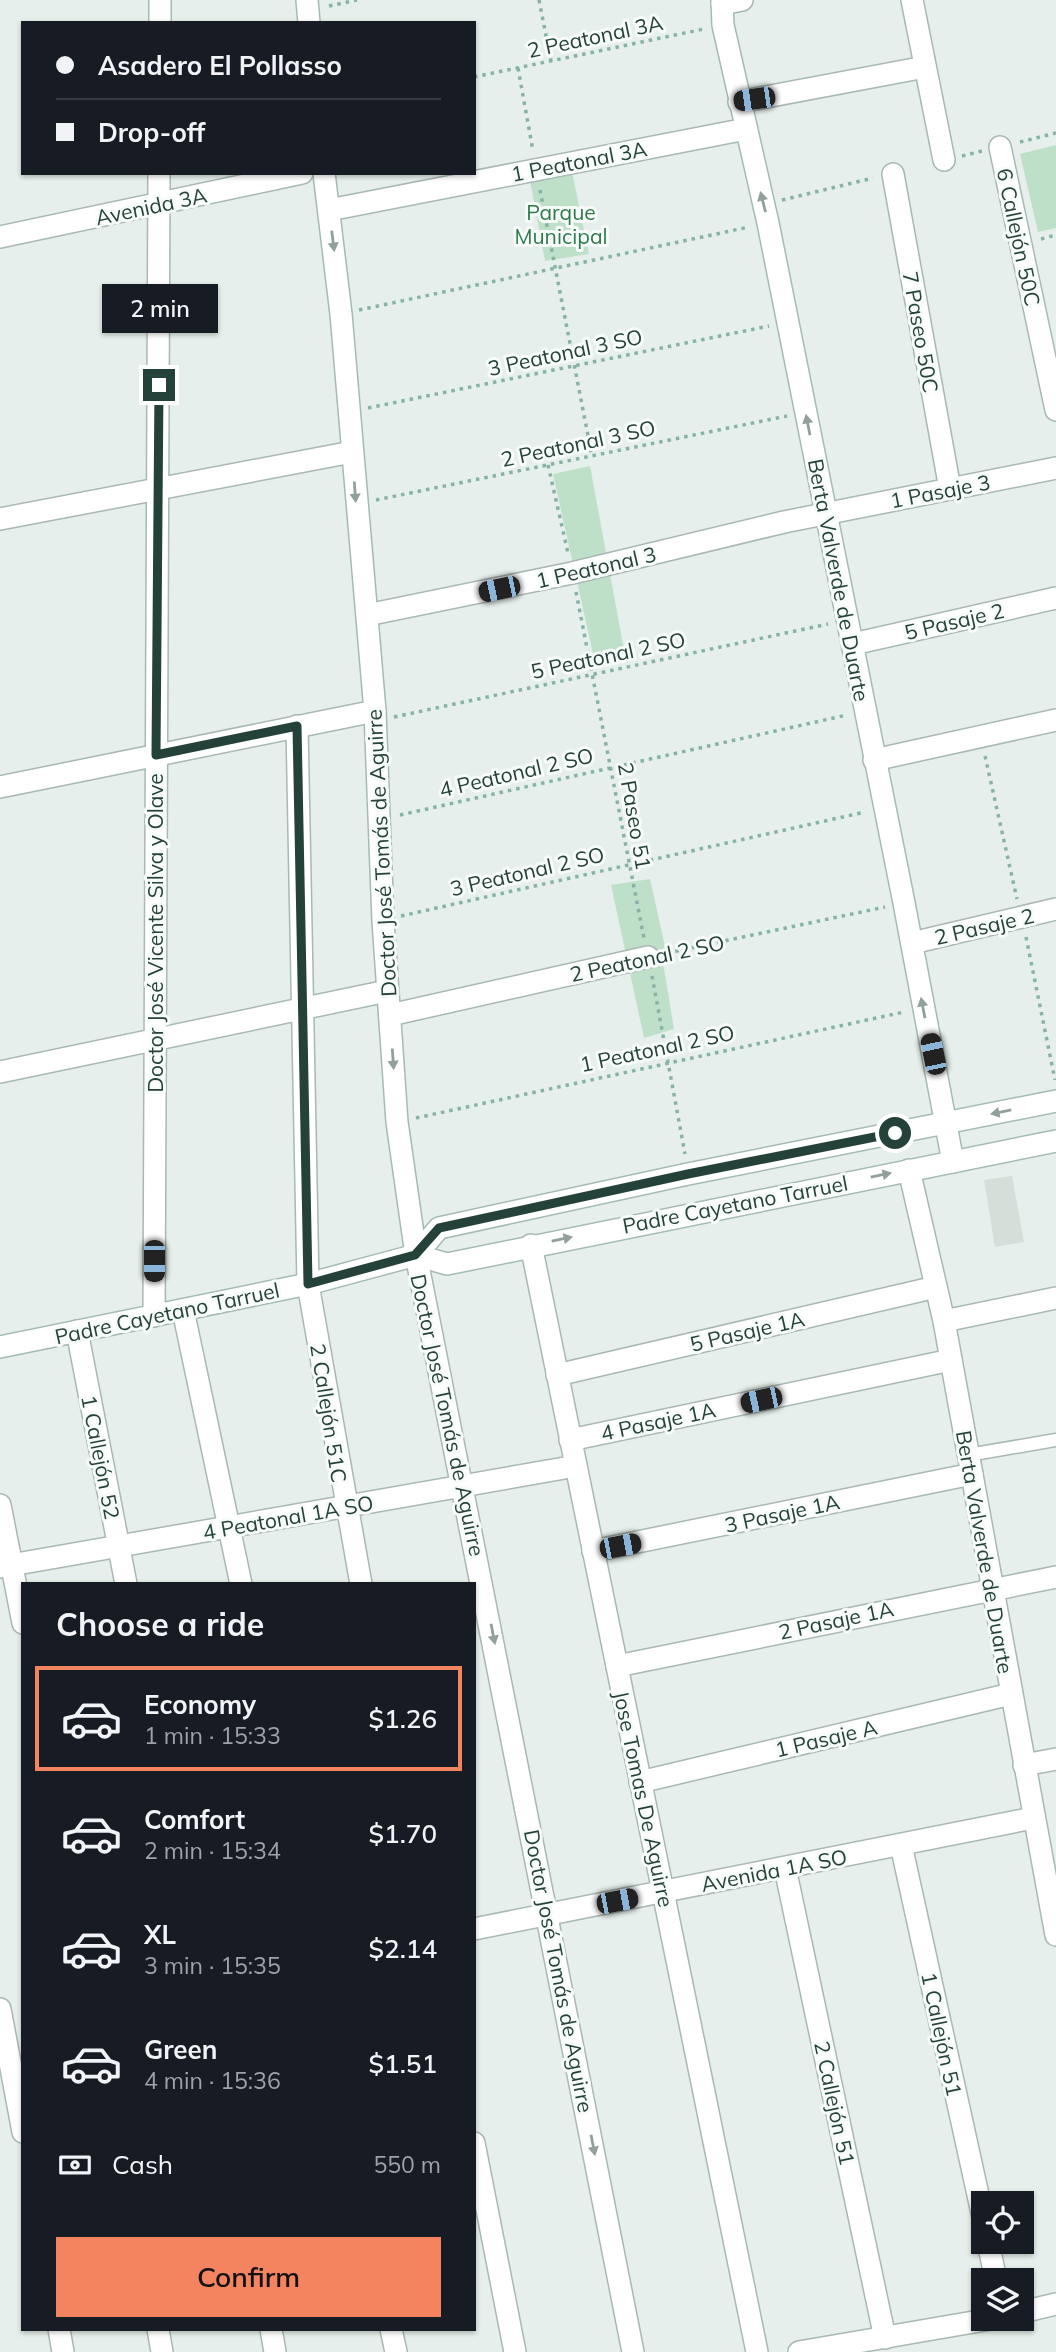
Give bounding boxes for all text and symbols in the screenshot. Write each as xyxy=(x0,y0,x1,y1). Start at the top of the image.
street label: 2 Peatonal 3A xyxy=(525,9,666,63)
text: Asadero El Pollasso xyxy=(98,49,342,82)
car xyxy=(732,86,777,112)
text: Drop-off xyxy=(98,116,205,149)
street label: 1 Peatonal 3A xyxy=(509,135,650,187)
street label: 6 Callejón 50C xyxy=(992,166,1046,308)
street label: Avenida 3A xyxy=(93,181,210,230)
one-way arrow xyxy=(757,191,768,213)
park label: Parque Municipal xyxy=(514,199,608,249)
one-way arrow xyxy=(327,230,338,252)
street label: 7 Paseo 50C xyxy=(898,269,944,395)
callout: 2 min xyxy=(101,284,217,332)
text: 2 min xyxy=(130,294,190,323)
street label: 3 Peatonal 3 SO xyxy=(485,323,645,381)
route end xyxy=(143,369,175,401)
street label: 2 Peatonal 3 SO xyxy=(498,414,658,472)
one-way arrow xyxy=(802,414,813,436)
street label: Berta Valverde de Duarte xyxy=(803,457,875,703)
street label: 1 Pasaje 3 xyxy=(888,469,992,513)
one-way arrow xyxy=(350,481,361,503)
street label: 1 Peatonal 3 xyxy=(533,541,659,593)
car xyxy=(477,574,522,604)
street label: 5 Pasaje 2 xyxy=(902,597,1006,645)
street label: 5 Peatonal 2 SO xyxy=(528,626,688,684)
street label: Doctor José Tomás de Aguirre xyxy=(360,709,402,997)
street label: 4 Peatonal 2 SO xyxy=(436,742,596,802)
street label: 2 Paseo 51 xyxy=(613,760,657,872)
street label: Doctor José Vicente Silva y Olave xyxy=(142,773,168,1093)
street label: 3 Peatonal 2 SO xyxy=(447,841,607,901)
street label: 2 Pasaje 2 xyxy=(932,902,1036,950)
street label: 2 Peatonal 2 SO xyxy=(567,929,727,987)
one-way arrow xyxy=(918,997,929,1019)
street label: 1 Peatonal 2 SO xyxy=(577,1019,737,1077)
car xyxy=(919,1031,948,1077)
one-way arrow xyxy=(388,1048,399,1070)
one-way arrow xyxy=(990,1107,1012,1118)
route start xyxy=(879,1117,911,1149)
street label: Padre Cayetano Tarruel xyxy=(620,1169,850,1239)
one-way arrow xyxy=(870,1170,892,1181)
one-way arrow xyxy=(551,1233,573,1244)
car xyxy=(144,1240,165,1282)
street label: Doctor José Tomás de Aguirre xyxy=(405,1272,491,1558)
street label: Padre Cayetano Tarruel xyxy=(52,1276,282,1350)
street label: 5 Pasaje 1A xyxy=(687,1305,807,1357)
street label: 2 Callejón 51C xyxy=(305,1342,353,1484)
car xyxy=(739,1385,784,1415)
street label: 1 Callejón 52 xyxy=(76,1393,126,1521)
street label: 4 Pasaje 1A xyxy=(598,1396,718,1446)
street label: Berta Valverde de Duarte xyxy=(951,1428,1019,1676)
street label: 3 Pasaje 1A xyxy=(722,1488,842,1538)
street label: 4 Peatonal 1A SO xyxy=(201,1489,375,1545)
car xyxy=(598,1532,643,1560)
street label: 2 Pasaje 1A xyxy=(776,1595,896,1645)
text: Choose a ride xyxy=(56,1604,264,1644)
one-way arrow xyxy=(487,1623,498,1645)
icon: car xyxy=(60,1687,123,1750)
text: Economy xyxy=(144,1688,256,1721)
street label: Jose Tomas De Aguirre xyxy=(608,1688,680,1910)
text: $1.26 xyxy=(368,1702,437,1735)
street label: 1 Pasaje A xyxy=(772,1713,880,1762)
text: 1 min · 15:33 xyxy=(144,1721,281,1750)
icon: car xyxy=(60,1802,123,1865)
text: Comfort xyxy=(144,1803,245,1836)
text: $1.70 xyxy=(368,1817,437,1850)
street label: Doctor José Tomás de Aguirre xyxy=(519,1827,599,2115)
text: 2 min · 15:34 xyxy=(144,1836,281,1865)
street label: Avenida 1A SO xyxy=(699,1843,849,1897)
car xyxy=(595,1887,640,1915)
icon: car xyxy=(60,1917,123,1980)
text: XL xyxy=(144,1918,176,1951)
text: $2.14 xyxy=(368,1932,437,1965)
text: 3 min · 15:35 xyxy=(144,1951,281,1980)
street label: 1 Callejón 51 xyxy=(916,1970,968,2098)
icon: car xyxy=(60,2032,123,2095)
text: Green xyxy=(144,2033,217,2066)
street label: 2 Callejón 51 xyxy=(809,2039,861,2167)
text: $1.51 xyxy=(368,2047,437,2080)
text: 4 min · 15:36 xyxy=(144,2066,281,2095)
one-way arrow xyxy=(588,2134,599,2156)
icon: cash xyxy=(56,2146,94,2184)
text: Cash xyxy=(112,2148,173,2181)
text: 550 m xyxy=(373,2150,441,2179)
map controls xyxy=(971,2191,1034,2331)
button: locate xyxy=(971,2191,1034,2254)
button: Confirm xyxy=(56,2237,441,2317)
button: layers xyxy=(971,2268,1034,2331)

